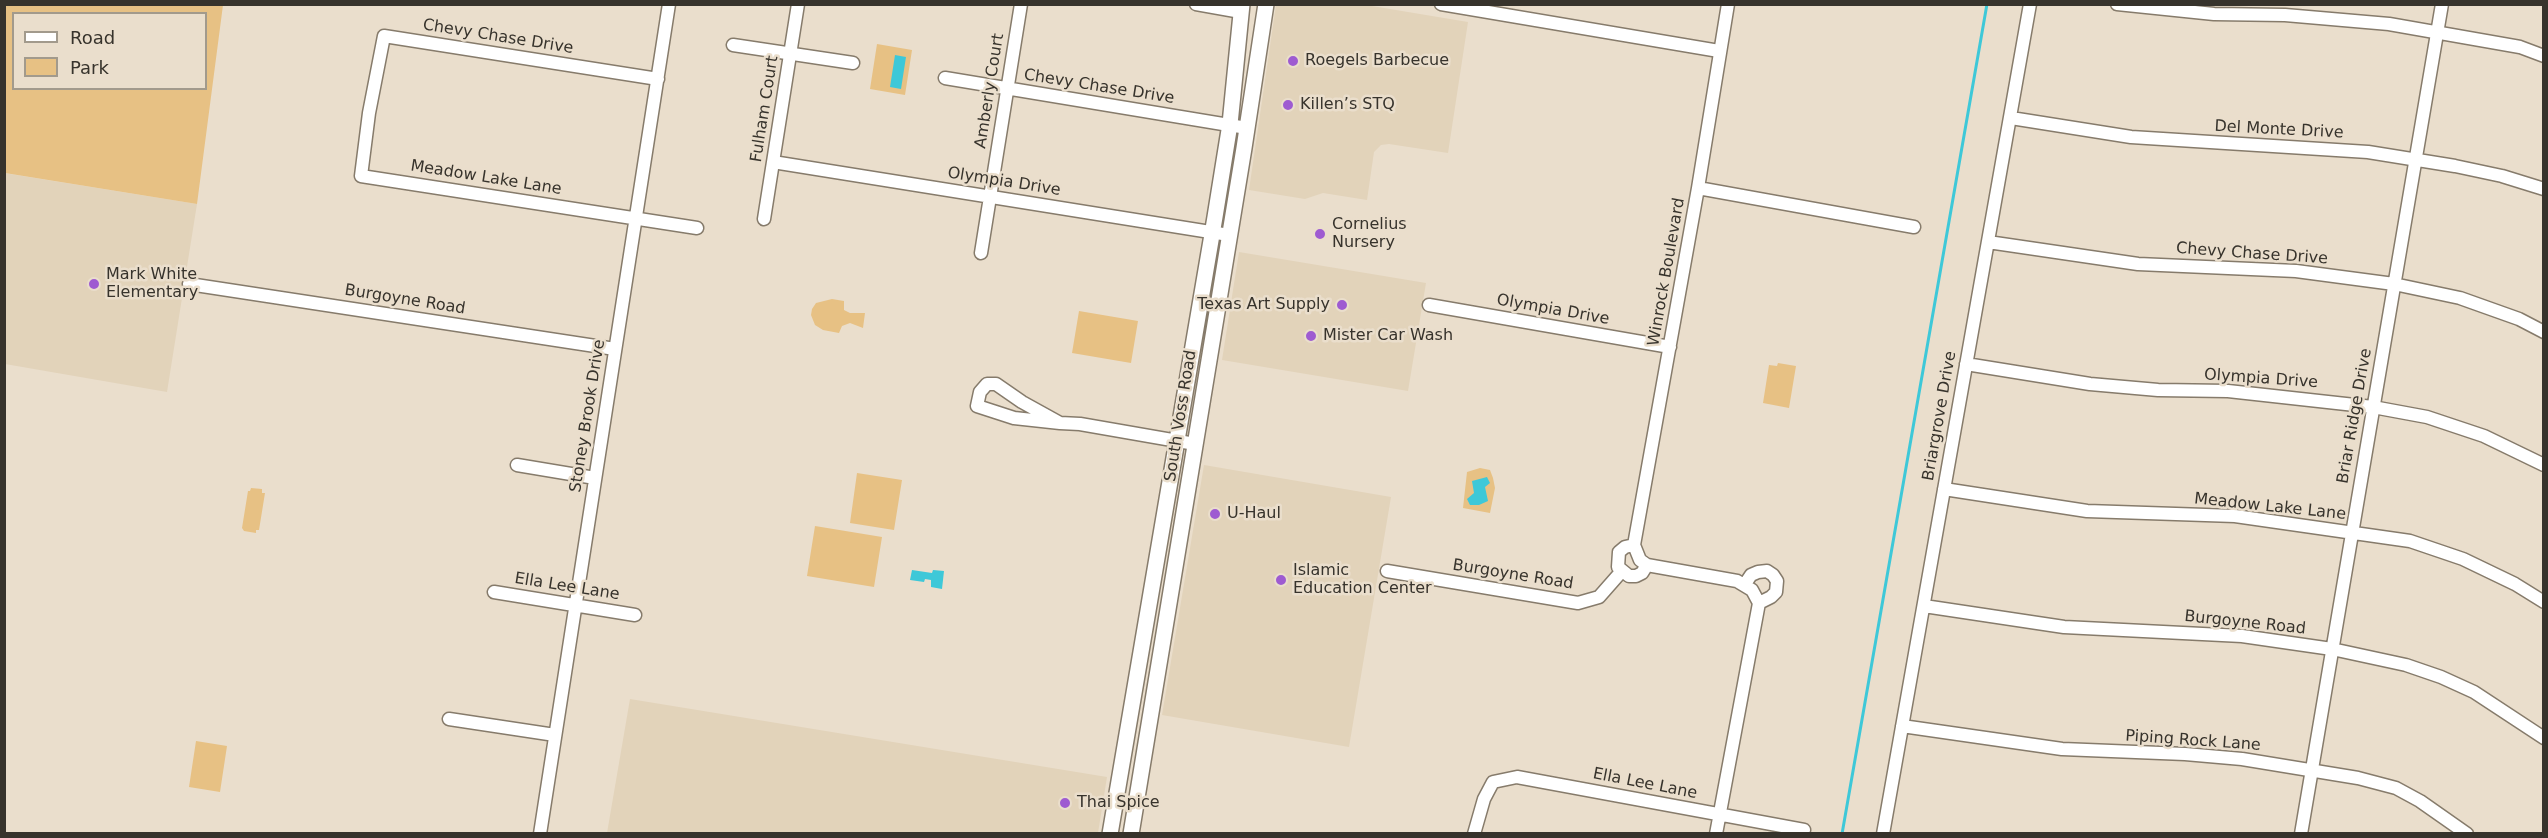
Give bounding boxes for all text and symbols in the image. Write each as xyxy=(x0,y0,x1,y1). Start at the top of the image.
legend xyxy=(12,12,207,90)
street label: Chevy Chase Drive xyxy=(421,16,575,58)
text: Road xyxy=(70,27,115,48)
street label: Amberly Court xyxy=(971,32,1009,150)
place label: Roegels Barbecue xyxy=(1305,51,1449,71)
street label: Fulham Court xyxy=(747,54,783,164)
marker: Roegels Barbecue xyxy=(1286,54,1300,68)
text: Park xyxy=(70,57,109,78)
street label: Chevy Chase Drive xyxy=(1022,66,1176,108)
place label: Killen’s STQ xyxy=(1300,95,1395,115)
marker: Killen’s STQ xyxy=(1281,98,1295,112)
street label: Del Monte Drive xyxy=(2214,117,2344,143)
street label: Meadow Lake Lane xyxy=(409,157,563,199)
street label: Olympia Drive xyxy=(946,164,1062,200)
street label: Winrock Boulevard xyxy=(1645,196,1689,348)
place label: Cornelius Nursery xyxy=(1332,215,1407,253)
marker: Cornelius Nursery xyxy=(1313,227,1327,241)
street label: Chevy Chase Drive xyxy=(2175,239,2329,269)
place label: Mark White Elementary xyxy=(106,265,198,303)
marker: Mark White Elementary xyxy=(87,277,101,291)
street label: Burgoyne Road xyxy=(343,281,467,319)
street label: Olympia Drive xyxy=(1495,291,1611,329)
place label: Texas Art Supply xyxy=(1197,295,1330,315)
marker: Texas Art Supply xyxy=(1335,298,1349,312)
place label: Mister Car Wash xyxy=(1323,326,1453,346)
marker: Mister Car Wash xyxy=(1304,329,1318,343)
street label: Stoney Brook Drive xyxy=(566,338,610,494)
street label: Briar Ridge Drive xyxy=(2334,347,2376,485)
street label: South Voss Road xyxy=(1161,349,1201,483)
street label: Briargrove Drive xyxy=(1919,350,1961,482)
street label: Olympia Drive xyxy=(2203,365,2319,393)
street label: Meadow Lake Lane xyxy=(2193,489,2347,525)
place label: U-Haul xyxy=(1227,504,1281,524)
marker: U-Haul xyxy=(1208,507,1222,521)
street label: Burgoyne Road xyxy=(1451,556,1575,594)
place label: Islamic Education Center xyxy=(1293,561,1432,599)
street label: Ella Lee Lane xyxy=(513,569,621,605)
marker: Islamic Education Center xyxy=(1274,573,1288,587)
street label: Burgoyne Road xyxy=(2183,607,2307,639)
street label: Piping Rock Lane xyxy=(2125,727,2261,755)
street label: Ella Lee Lane xyxy=(1591,764,1699,804)
place label: Thai Spice xyxy=(1077,793,1160,813)
marker: Thai Spice xyxy=(1058,796,1072,810)

